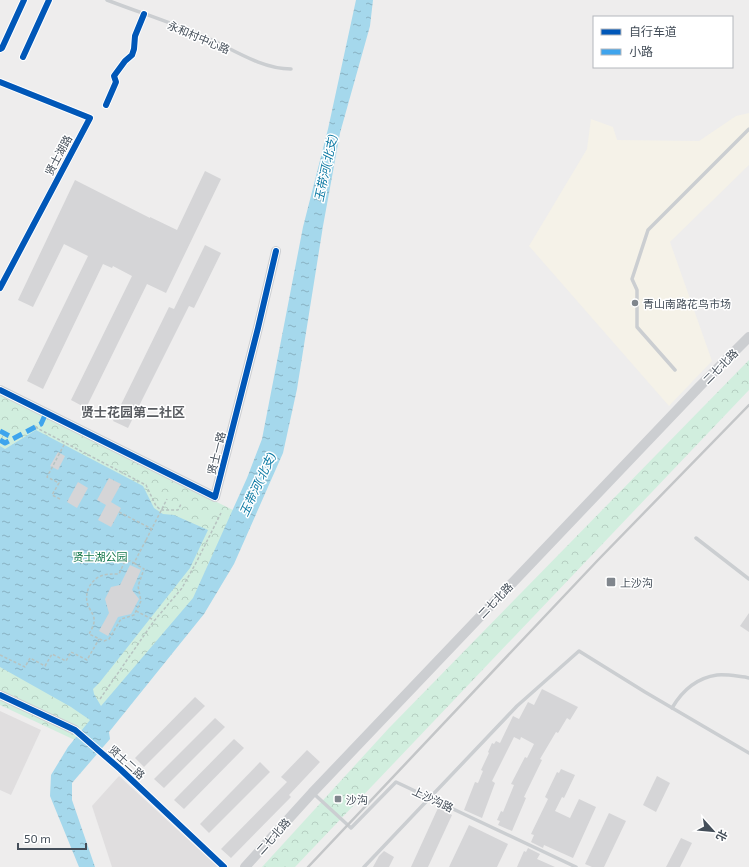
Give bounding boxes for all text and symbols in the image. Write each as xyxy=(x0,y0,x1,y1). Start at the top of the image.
legend xyxy=(593,16,733,68)
street label: 永和村中心路 xyxy=(166,18,232,56)
text: 自行车道 xyxy=(629,24,677,38)
text: 小路 xyxy=(629,44,653,58)
water label: 玉带河(北支) xyxy=(311,132,339,203)
street label: 贤士湖路 xyxy=(42,133,74,177)
place label: 青山南路花鸟市场 xyxy=(643,297,731,310)
marker: 青山南路花鸟市场 xyxy=(630,298,640,308)
street label: 二七北路 xyxy=(700,346,740,386)
district label: 贤士花园第二社区 xyxy=(81,404,185,420)
street label: 贤士一路 xyxy=(204,430,228,476)
water label: 玉带河(北支) xyxy=(236,449,278,518)
park label: 贤士湖公园 xyxy=(73,550,128,563)
marker: 上沙沟 xyxy=(605,576,617,588)
place label: 上沙沟 xyxy=(620,576,653,589)
street label: 二七北路 xyxy=(475,580,515,620)
street label: 贤士二路 xyxy=(106,742,148,782)
street label: 上沙沟路 xyxy=(410,784,456,814)
place label: 沙沟 xyxy=(346,793,368,806)
marker: 沙沟 xyxy=(333,794,343,804)
north arrow xyxy=(693,811,733,851)
street label: 二七北路 xyxy=(253,815,293,857)
scale bar xyxy=(18,825,86,851)
text: 北 xyxy=(714,828,731,844)
text: 50 m xyxy=(24,831,51,845)

